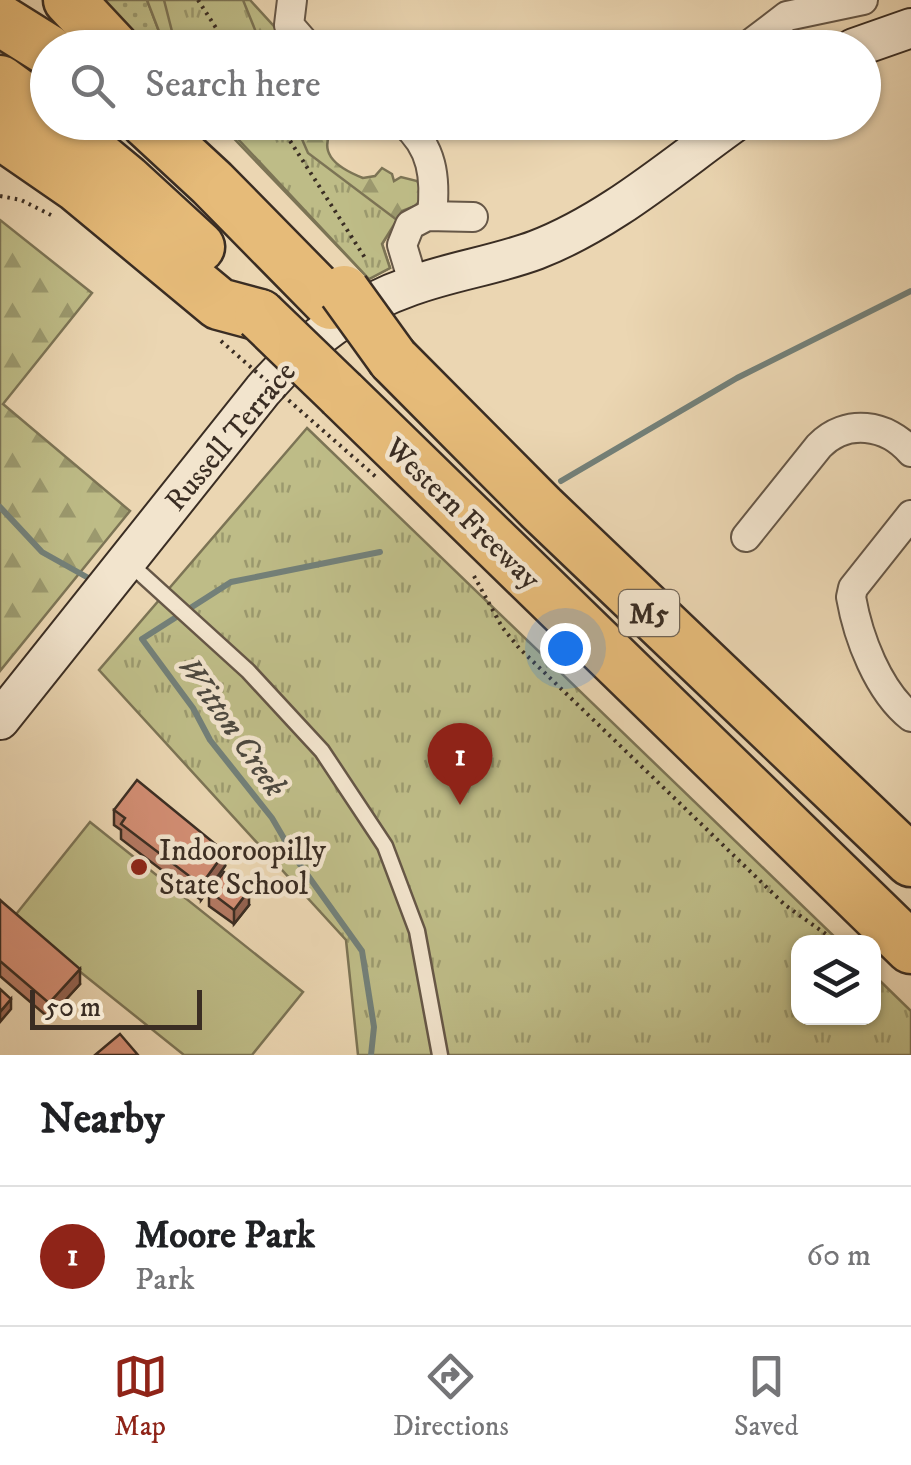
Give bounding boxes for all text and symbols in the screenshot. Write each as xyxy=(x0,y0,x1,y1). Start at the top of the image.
search box xyxy=(30,30,881,140)
icon: search xyxy=(65,58,120,113)
text: Search here xyxy=(145,61,321,109)
street label: Russell Terrace xyxy=(158,355,304,519)
street label: Western Freeway xyxy=(375,430,548,598)
road number: M5 xyxy=(619,590,679,636)
your location xyxy=(540,623,591,674)
water label: Witton Creek xyxy=(168,649,295,806)
pin: 1 xyxy=(428,722,492,805)
place label: Indooroopilly State School xyxy=(159,833,327,904)
marker: Indooroopilly State School xyxy=(128,856,150,878)
map controls xyxy=(791,935,881,1025)
button: layers xyxy=(791,935,881,1025)
scale bar xyxy=(30,985,202,1030)
text: 50 m xyxy=(45,990,101,1025)
text: Nearby xyxy=(40,1094,164,1146)
text: Moore Park xyxy=(135,1212,315,1260)
text: 1 xyxy=(67,1236,78,1276)
text: 60 m xyxy=(806,1236,871,1276)
text: Park xyxy=(135,1260,195,1300)
tab: Map xyxy=(113,1349,168,1444)
tab: Directions xyxy=(393,1349,509,1444)
tab: Saved xyxy=(734,1349,798,1444)

